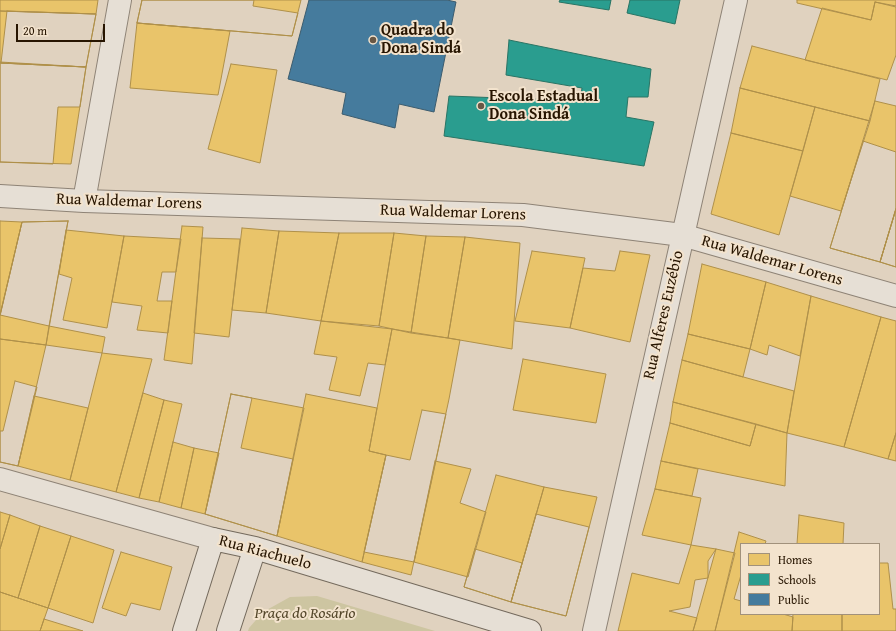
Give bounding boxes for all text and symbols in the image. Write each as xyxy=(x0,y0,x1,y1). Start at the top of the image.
scale bar xyxy=(18,16,107,42)
place label: Quadra do Dona Sindá xyxy=(381,21,461,59)
text: 20 m xyxy=(23,22,47,39)
marker: Quadra do Dona Sindá xyxy=(368,35,378,45)
place label: Escola Estadual Dona Sindá xyxy=(489,87,598,125)
marker: Escola Estadual Dona Sindá xyxy=(476,101,486,111)
street label: Rua Waldemar Lorens xyxy=(56,190,202,214)
street label: Rua Waldemar Lorens xyxy=(380,201,526,225)
street label: Rua Waldemar Lorens xyxy=(699,232,845,290)
street label: Rua Alferes Euzébio xyxy=(640,249,688,381)
street label: Rua Riachuelo xyxy=(217,531,313,575)
legend xyxy=(740,543,880,615)
text: Homes xyxy=(778,551,812,568)
text: Schools xyxy=(778,571,816,588)
text: Public xyxy=(778,591,809,608)
park label: Praça do Rosário xyxy=(255,604,355,624)

